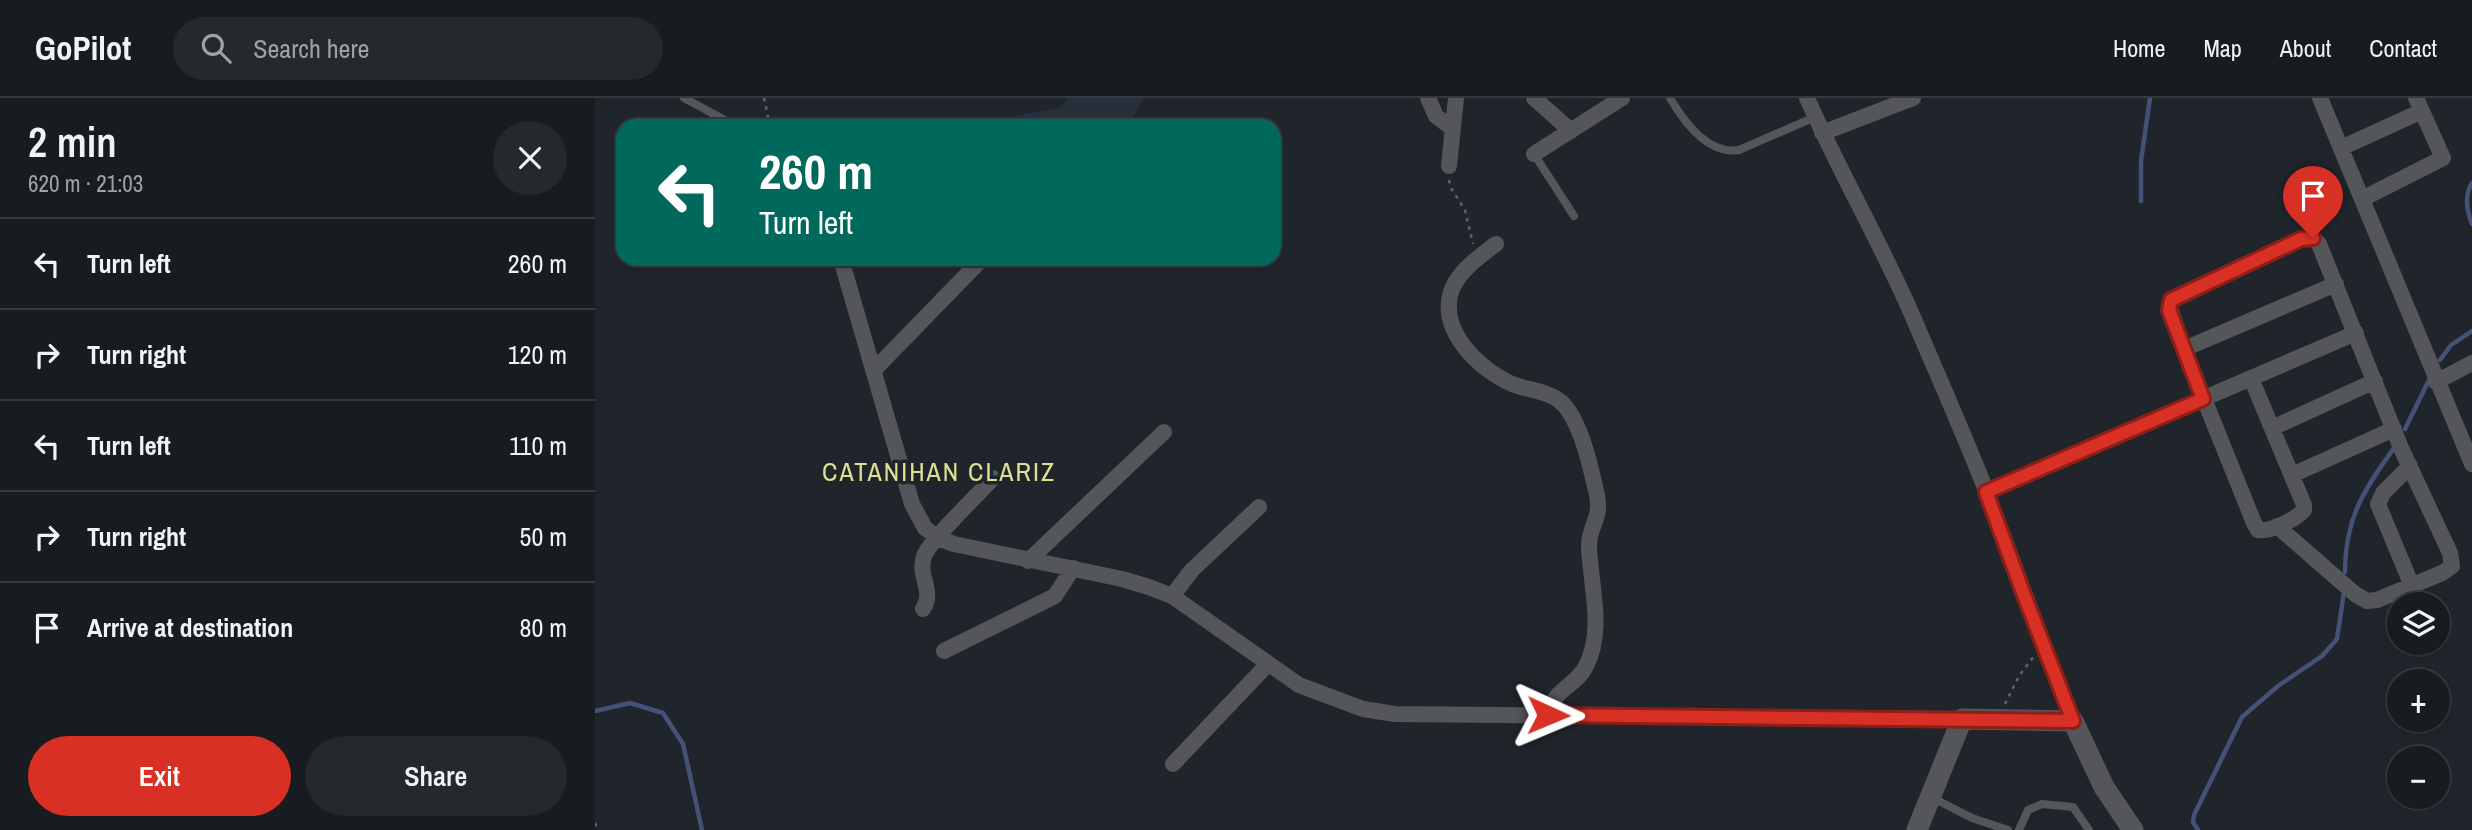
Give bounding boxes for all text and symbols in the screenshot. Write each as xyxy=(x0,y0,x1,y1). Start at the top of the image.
search box xyxy=(173,17,663,80)
text: GoPilot xyxy=(35,26,131,70)
icon: search xyxy=(197,29,235,67)
text: Search here xyxy=(253,31,369,66)
text: Home xyxy=(2113,32,2165,64)
text: Map xyxy=(2203,32,2242,64)
text: About xyxy=(2280,32,2331,64)
text: Contact xyxy=(2369,32,2437,64)
text: 2 min xyxy=(28,114,117,170)
button: close xyxy=(493,121,567,195)
text: 260 m xyxy=(759,138,873,204)
icon: left xyxy=(644,147,735,238)
pin xyxy=(2283,166,2343,238)
text: 620 m · 21:03 xyxy=(28,168,143,199)
icon: arrive xyxy=(2294,177,2332,215)
text: Turn left xyxy=(759,201,853,244)
icon: left xyxy=(28,245,66,283)
text: Turn left xyxy=(87,246,171,281)
text: 260 m xyxy=(508,246,567,281)
icon: right xyxy=(28,336,66,374)
text: Turn right xyxy=(87,337,186,372)
text: 120 m xyxy=(508,337,567,372)
icon: left xyxy=(28,427,66,465)
text: Turn left xyxy=(87,428,171,463)
text: 110 m xyxy=(509,428,567,463)
district label: CATANIHAN CLARIZ xyxy=(822,454,1056,489)
icon: right xyxy=(28,518,66,556)
text: Turn right xyxy=(87,519,186,554)
text: 50 m xyxy=(520,519,567,554)
map controls xyxy=(2387,592,2450,809)
button: layers xyxy=(2387,592,2450,655)
icon: arrive xyxy=(28,609,66,647)
text: Arrive at destination xyxy=(87,610,293,645)
text: 80 m xyxy=(520,610,567,645)
button: + xyxy=(2387,669,2450,732)
position arrow xyxy=(1511,678,1585,752)
button: Exit xyxy=(28,736,291,816)
button: Share xyxy=(305,736,567,816)
button: − xyxy=(2387,746,2450,809)

